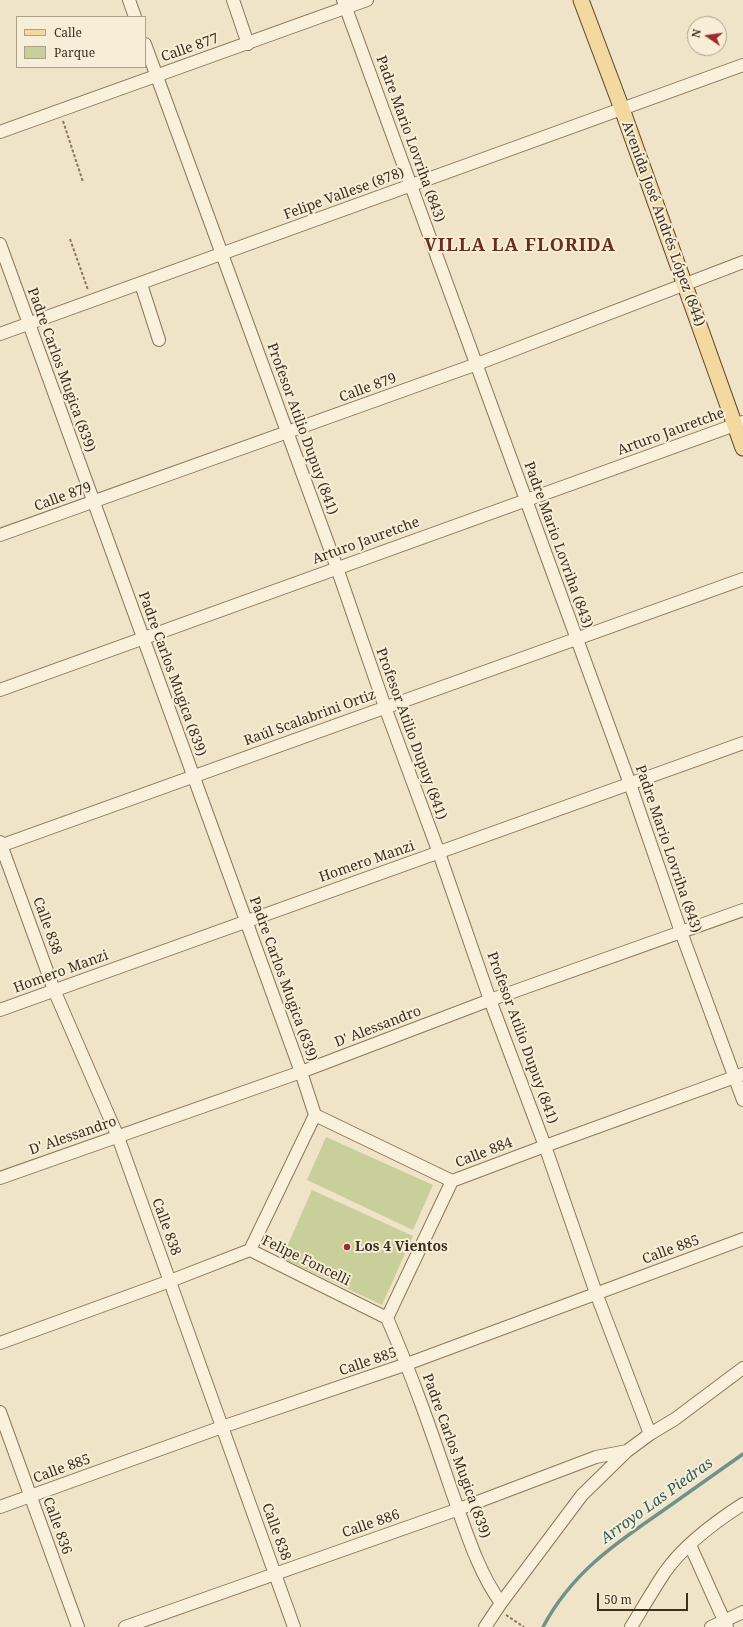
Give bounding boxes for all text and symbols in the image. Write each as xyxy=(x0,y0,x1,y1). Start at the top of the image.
legend xyxy=(16,16,146,68)
north arrow xyxy=(687,16,727,56)
text: Calle xyxy=(54,24,82,41)
text: N xyxy=(688,28,704,39)
street label: Calle 877 xyxy=(159,30,221,66)
text: Parque xyxy=(54,44,95,61)
street label: Padre Mario Lovriha (843) xyxy=(372,53,448,225)
street label: Avenida José Andrés López (844) xyxy=(618,119,708,329)
street label: Felipe Vallese (878) xyxy=(281,164,407,224)
district label: VILLA LA FLORIDA xyxy=(424,235,616,257)
street label: Padre Carlos Mugica (839) xyxy=(23,286,99,454)
street label: Profesor Atilio Dupuy (841) xyxy=(263,341,341,517)
street label: Calle 879 xyxy=(337,370,399,406)
street label: Arturo Jauretche xyxy=(615,405,727,459)
street label: Padre Mario Lovriha (843) xyxy=(520,459,596,631)
street label: Calle 879 xyxy=(32,479,94,515)
street label: Arturo Jauretche xyxy=(310,514,422,568)
street label: Padre Carlos Mugica (839) xyxy=(134,590,210,758)
street label: Profesor Atilio Dupuy (841) xyxy=(372,646,450,822)
street label: Raúl Scalabrini Ortiz xyxy=(242,686,378,750)
street label: Padre Mario Lovriha (843) xyxy=(631,763,705,935)
street label: Homero Manzi xyxy=(317,838,417,886)
street label: Calle 838 xyxy=(29,895,65,957)
street label: Padre Carlos Mugica (839) xyxy=(245,895,321,1063)
street label: Homero Manzi xyxy=(11,947,111,997)
street label: Profesor Atilio Dupuy (841) xyxy=(483,950,561,1126)
street label: D' Alessandro xyxy=(332,1003,424,1051)
street label: D' Alessandro xyxy=(27,1113,119,1159)
street label: Calle 884 xyxy=(453,1134,515,1172)
street label: Calle 838 xyxy=(148,1196,184,1258)
street label: Felipe Foncelli xyxy=(259,1232,353,1290)
street label: Calle 885 xyxy=(640,1232,702,1268)
place label: Los 4 Vientos xyxy=(355,1239,448,1255)
marker: Los 4 Vientos xyxy=(342,1242,352,1252)
street label: Calle 885 xyxy=(337,1344,399,1380)
street label: Padre Carlos Mugica (839) xyxy=(418,1372,494,1540)
street label: Calle 885 xyxy=(31,1451,93,1487)
water label: Arroyo Las Piedras xyxy=(597,1454,717,1548)
street label: Calle 836 xyxy=(39,1495,75,1557)
street label: Calle 838 xyxy=(258,1501,294,1563)
street label: Calle 886 xyxy=(340,1506,402,1542)
scale bar xyxy=(599,1585,690,1611)
text: 50 m xyxy=(604,1591,632,1608)

